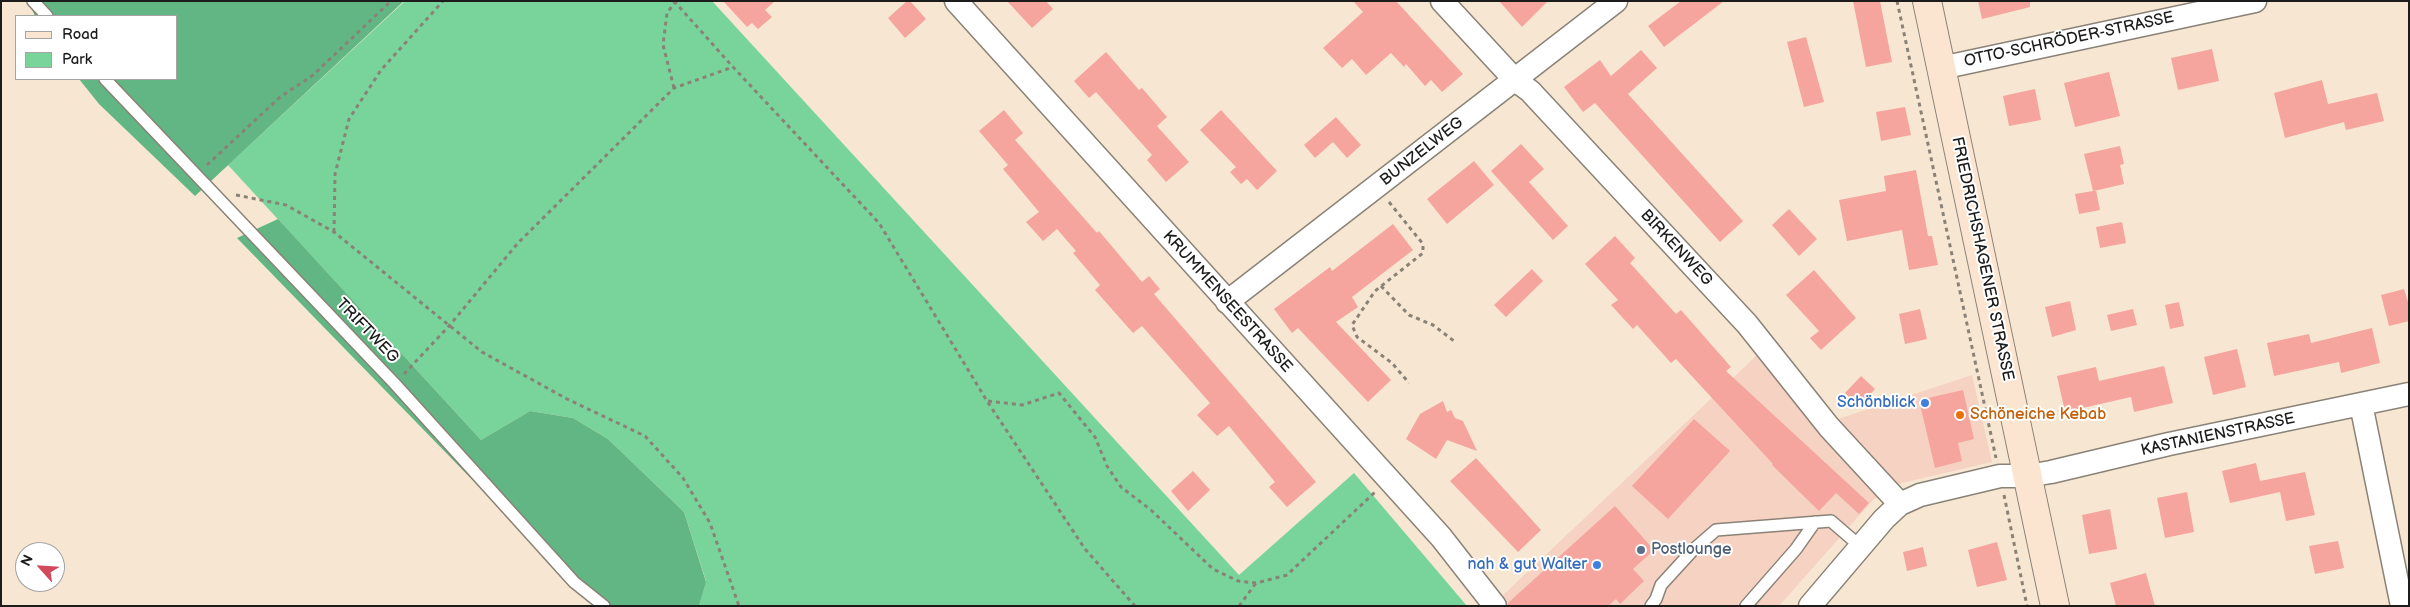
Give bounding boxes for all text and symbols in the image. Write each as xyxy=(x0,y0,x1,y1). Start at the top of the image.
street label: OTTO-SCHRÖDER-STRASSE xyxy=(1962,8,2176,72)
legend xyxy=(15,15,178,80)
text: Road xyxy=(62,25,98,44)
text: Park xyxy=(62,50,92,69)
street label: BUNZELWEG xyxy=(1377,114,1467,190)
street label: FRIEDRICHSHAGENER STRASSE xyxy=(1947,135,2017,383)
street label: BIRKENWEG xyxy=(1636,206,1716,290)
street label: KRUMMENSEESTRASSE xyxy=(1158,227,1296,377)
street label: TRIFTWEG xyxy=(332,295,402,367)
place label: Schönblick xyxy=(1837,393,1915,413)
marker: Schönblick xyxy=(1919,397,1931,409)
place label: Schöneiche Kebab xyxy=(1970,405,2106,425)
marker: Schöneiche Kebab xyxy=(1954,409,1966,421)
street label: KASTANIENSTRASSE xyxy=(2139,409,2297,461)
place label: Postlounge xyxy=(1651,540,1731,560)
north arrow xyxy=(15,542,65,592)
marker: Postlounge xyxy=(1635,544,1647,556)
text: N xyxy=(17,552,37,569)
place label: nah & gut Walter xyxy=(1467,555,1587,575)
marker: nah & gut Walter xyxy=(1591,559,1603,571)

